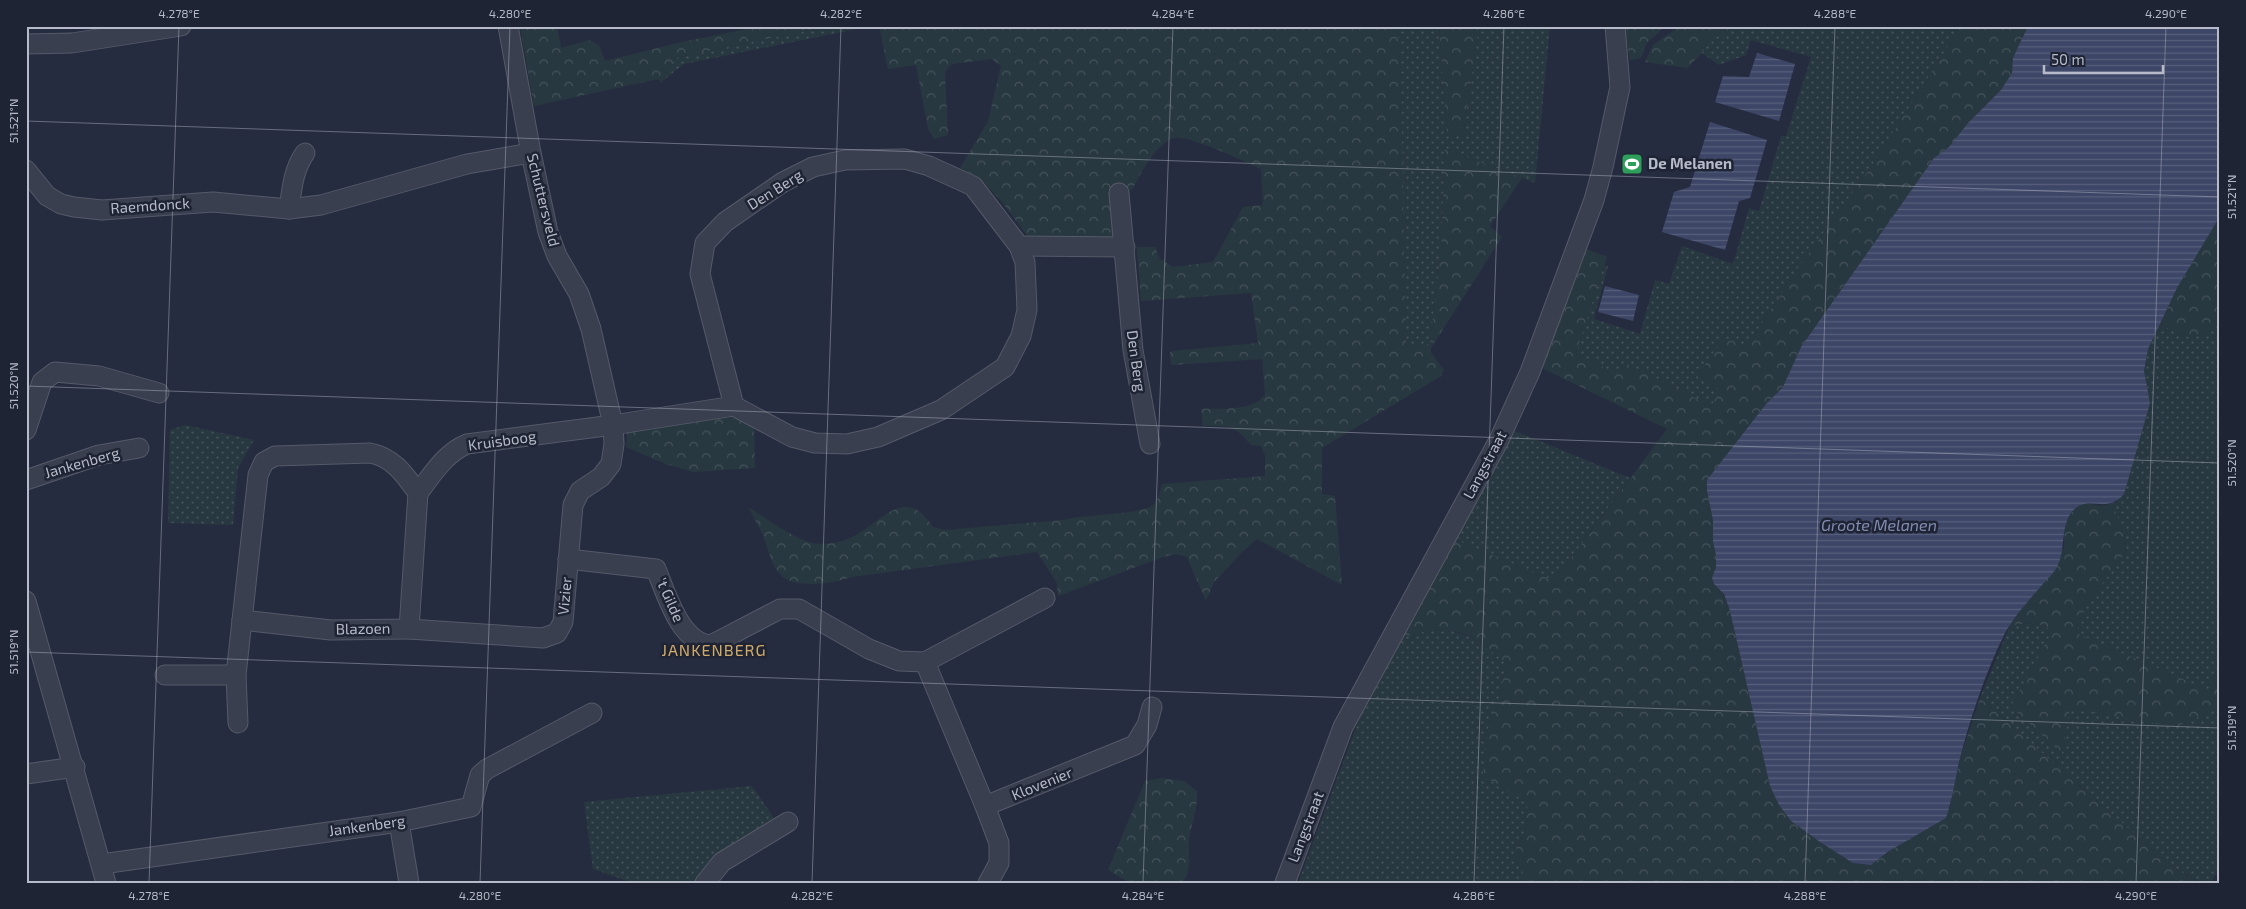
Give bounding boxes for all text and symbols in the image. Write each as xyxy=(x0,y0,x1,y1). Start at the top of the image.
text: 4.278°E xyxy=(158,6,200,20)
text: 4.280°E xyxy=(489,6,532,20)
text: 4.282°E xyxy=(820,6,862,20)
text: 4.284°E xyxy=(1152,6,1195,20)
text: 4.286°E xyxy=(1483,6,1525,20)
text: 4.288°E xyxy=(1814,6,1857,20)
text: 4.290°E xyxy=(2145,6,2187,20)
scale bar xyxy=(2044,42,2162,74)
text: 50 m xyxy=(2051,50,2085,68)
text: 51.521°N xyxy=(6,99,20,143)
street label: Schuttersveld xyxy=(524,151,564,248)
sports icon: De Melanen xyxy=(1620,152,1644,176)
place label: De Melanen xyxy=(1648,154,1732,172)
street label: Den Berg xyxy=(744,165,806,213)
text: 51.521°N xyxy=(2224,175,2238,219)
street label: Raemdonck xyxy=(110,193,191,217)
street label: Den Berg xyxy=(1124,329,1150,393)
text: 51.520°N xyxy=(6,362,20,410)
street label: Kruisboog xyxy=(467,426,538,454)
street label: Langstraat xyxy=(1459,427,1510,502)
text: 51.520°N xyxy=(2224,439,2238,487)
street label: Jankenberg xyxy=(42,443,122,481)
water label: Groote Melanen xyxy=(1821,515,1937,534)
street label: 't Gilde xyxy=(653,575,689,624)
street label: Vizier xyxy=(553,576,575,616)
street label: Blazoen xyxy=(335,619,391,637)
text: 51.519°N xyxy=(6,630,20,674)
district label: JANKENBERG xyxy=(661,640,767,659)
text: 51.519°N xyxy=(2224,706,2238,750)
street label: Klovenier xyxy=(1009,763,1075,803)
street label: Langstraat xyxy=(1283,788,1327,865)
street label: Jankenberg xyxy=(327,811,407,839)
text: 4.278°E xyxy=(128,888,170,902)
text: 4.280°E xyxy=(459,888,502,902)
text: 4.282°E xyxy=(791,888,833,902)
text: 4.284°E xyxy=(1122,888,1165,902)
text: 4.286°E xyxy=(1453,888,1495,902)
text: 4.288°E xyxy=(1784,888,1827,902)
text: 4.290°E xyxy=(2115,888,2157,902)

